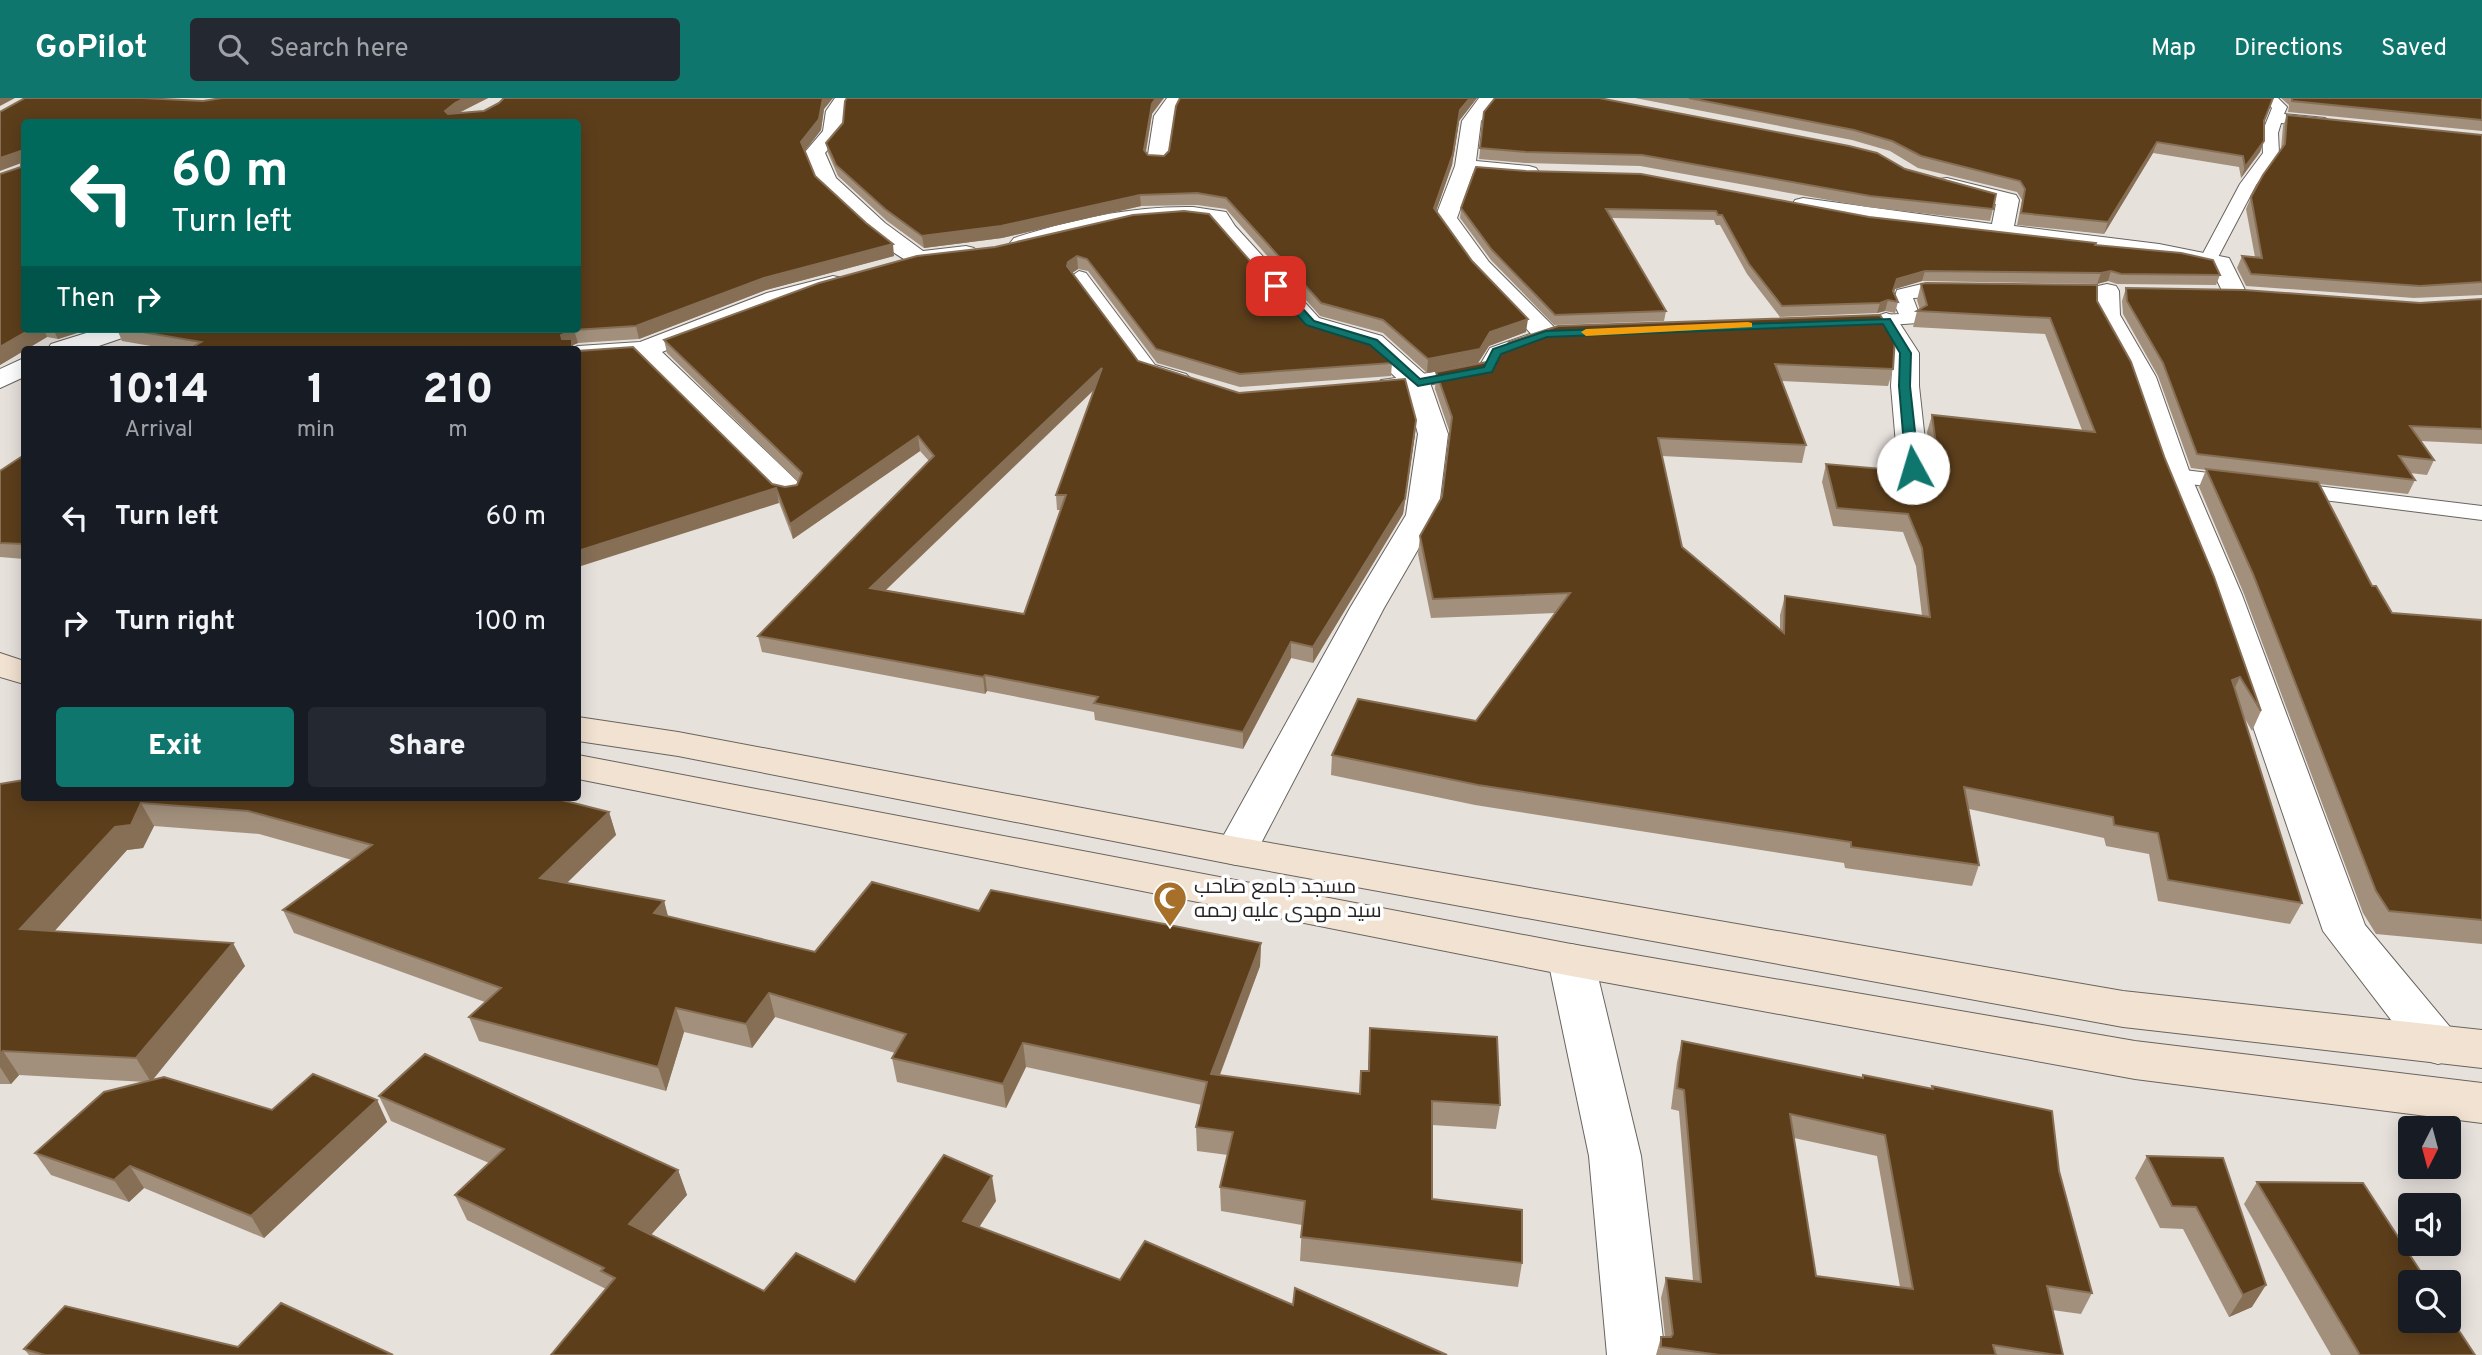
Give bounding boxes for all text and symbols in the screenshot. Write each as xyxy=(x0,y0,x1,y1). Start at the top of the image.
search box xyxy=(190,18,680,81)
text: GoPilot xyxy=(35,28,148,70)
icon: search xyxy=(214,30,252,68)
text: Search here xyxy=(270,33,408,66)
text: Map xyxy=(2151,34,2196,64)
text: Directions xyxy=(2234,34,2343,64)
text: Saved xyxy=(2381,34,2447,64)
text: 60 m xyxy=(171,142,289,204)
icon: left xyxy=(56,147,147,238)
text: Turn left xyxy=(171,203,292,243)
pin xyxy=(1246,256,1306,316)
icon: arrive xyxy=(1257,267,1295,305)
icon: right xyxy=(129,280,167,318)
text: Then xyxy=(56,283,115,316)
text: 10:14 xyxy=(109,365,209,418)
text: 1 xyxy=(307,365,324,418)
text: 210 xyxy=(423,365,493,418)
text: Arrival xyxy=(125,416,193,445)
text: min xyxy=(297,416,335,445)
text: m xyxy=(448,416,468,445)
position arrow xyxy=(1876,431,1950,505)
icon: left xyxy=(56,499,94,537)
text: Turn left xyxy=(115,501,219,534)
text: 60 m xyxy=(486,501,546,534)
icon: right xyxy=(56,604,94,642)
text: Turn right xyxy=(115,606,235,639)
text: 100 m xyxy=(475,606,546,639)
button: Exit xyxy=(56,707,294,787)
button: Share xyxy=(308,707,546,787)
place label: مسجد جامع صاحب سید مهدی علیه رحمه xyxy=(1194,874,1382,925)
mosque icon: مسجد جامع صاحب سید مهدی علیه رحمه xyxy=(1151,879,1189,928)
north arrow xyxy=(2398,1116,2460,1180)
map controls xyxy=(2398,1116,2461,1333)
button: sound xyxy=(2398,1193,2461,1256)
button: search xyxy=(2398,1270,2461,1333)

